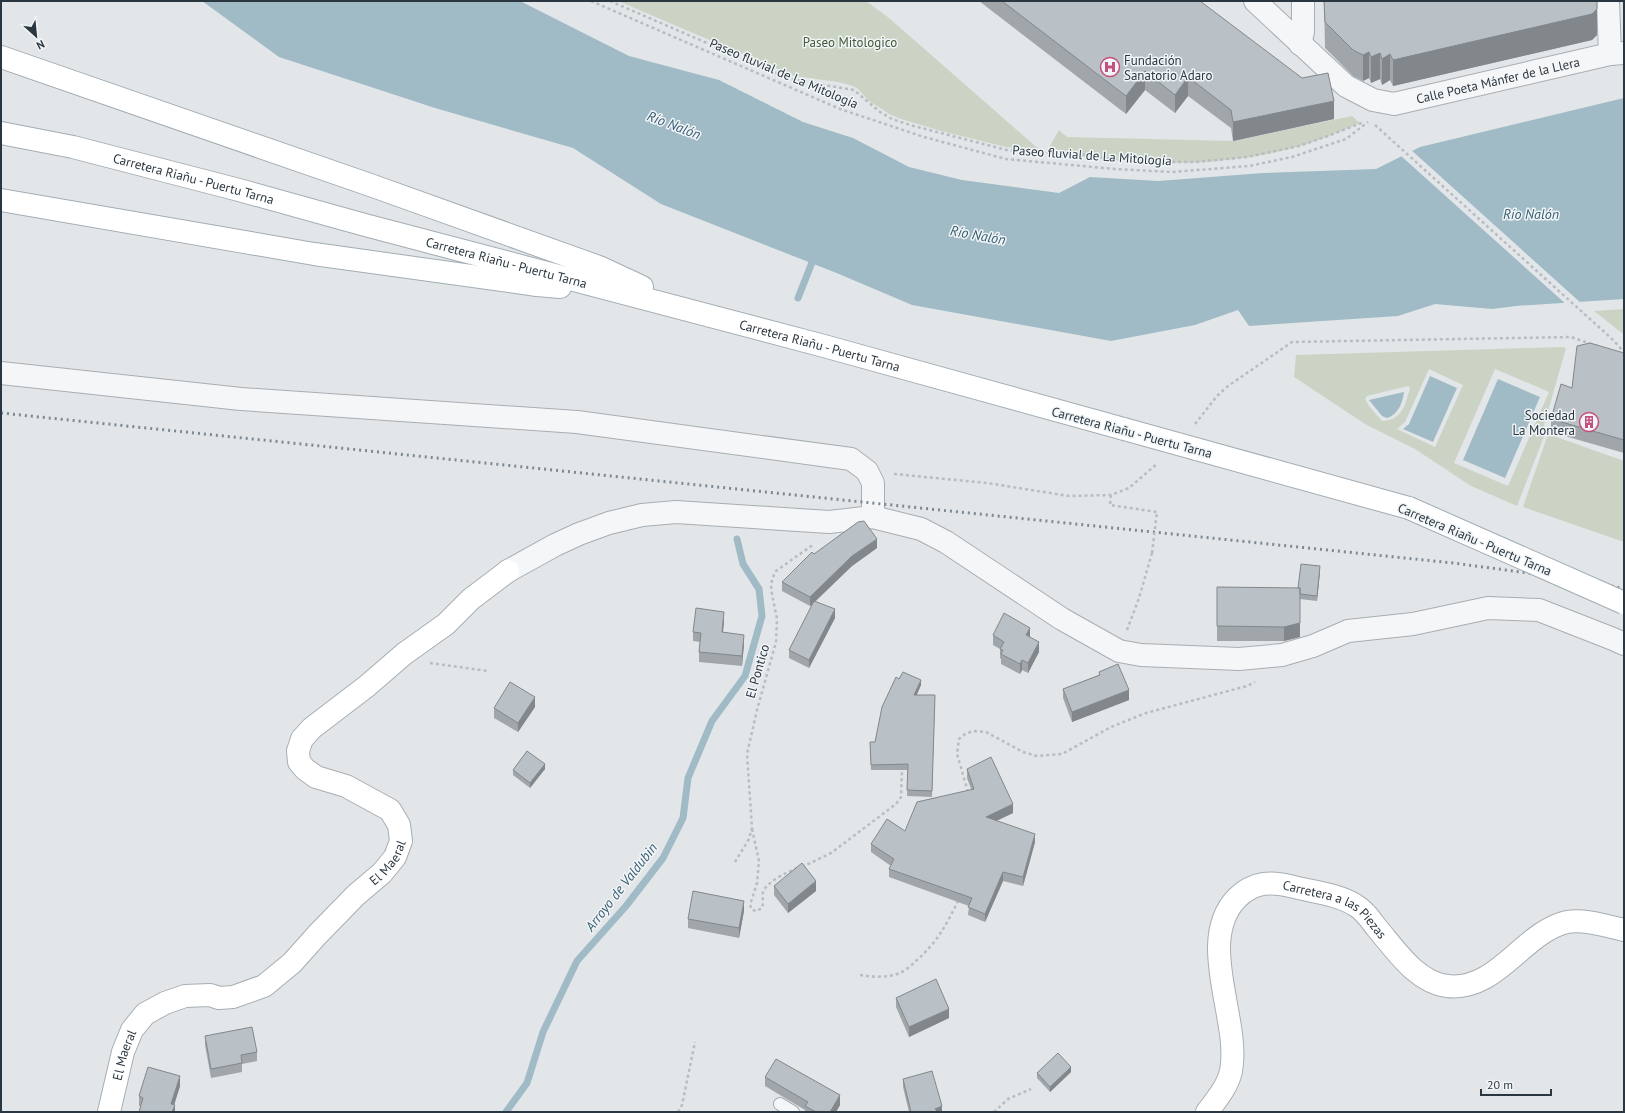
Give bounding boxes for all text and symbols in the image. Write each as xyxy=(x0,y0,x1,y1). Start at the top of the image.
north arrow xyxy=(16,16,56,56)
street label: Paseo fluvial de La Mitología xyxy=(707,34,861,113)
park label: Paseo Mitologico xyxy=(803,34,897,51)
text: N xyxy=(34,37,47,53)
place label: Fundación Sanatorio Adaro xyxy=(1124,52,1213,84)
street label: Calle Poeta Mánfer de la Llera xyxy=(1415,53,1581,108)
hospital icon: Fundación Sanatorio Adaro xyxy=(1099,56,1121,78)
water label: Río Nalón xyxy=(645,107,703,143)
street label: Paseo fluvial de La Mitología xyxy=(1012,141,1172,170)
street label: Carretera Riañu - Puertu Tarna xyxy=(111,150,276,208)
water label: Río Nalón xyxy=(1503,205,1559,223)
water label: Río Nalón xyxy=(949,221,1007,249)
street label: Carretera Riañu - Puertu Tarna xyxy=(424,233,589,292)
street label: Carretera Riañu - Puertu Tarna xyxy=(737,316,902,376)
street label: Carretera Riañu - Puertu Tarna xyxy=(1050,403,1214,462)
place label: Sociedad La Montera xyxy=(1513,407,1575,439)
building icon: Sociedad La Montera xyxy=(1578,411,1600,433)
street label: Carretera Riañu - Puertu Tarna xyxy=(1395,499,1554,580)
street label: El Pontico xyxy=(742,642,773,700)
street label: El Maeral xyxy=(366,838,410,889)
water label: Arroyo de Valdubin xyxy=(580,839,661,936)
street label: Carretera a las Piezas xyxy=(1281,877,1390,942)
street label: El Maeral xyxy=(109,1027,140,1082)
scale bar xyxy=(1481,1071,1551,1097)
text: 20 m xyxy=(1487,1077,1513,1092)

